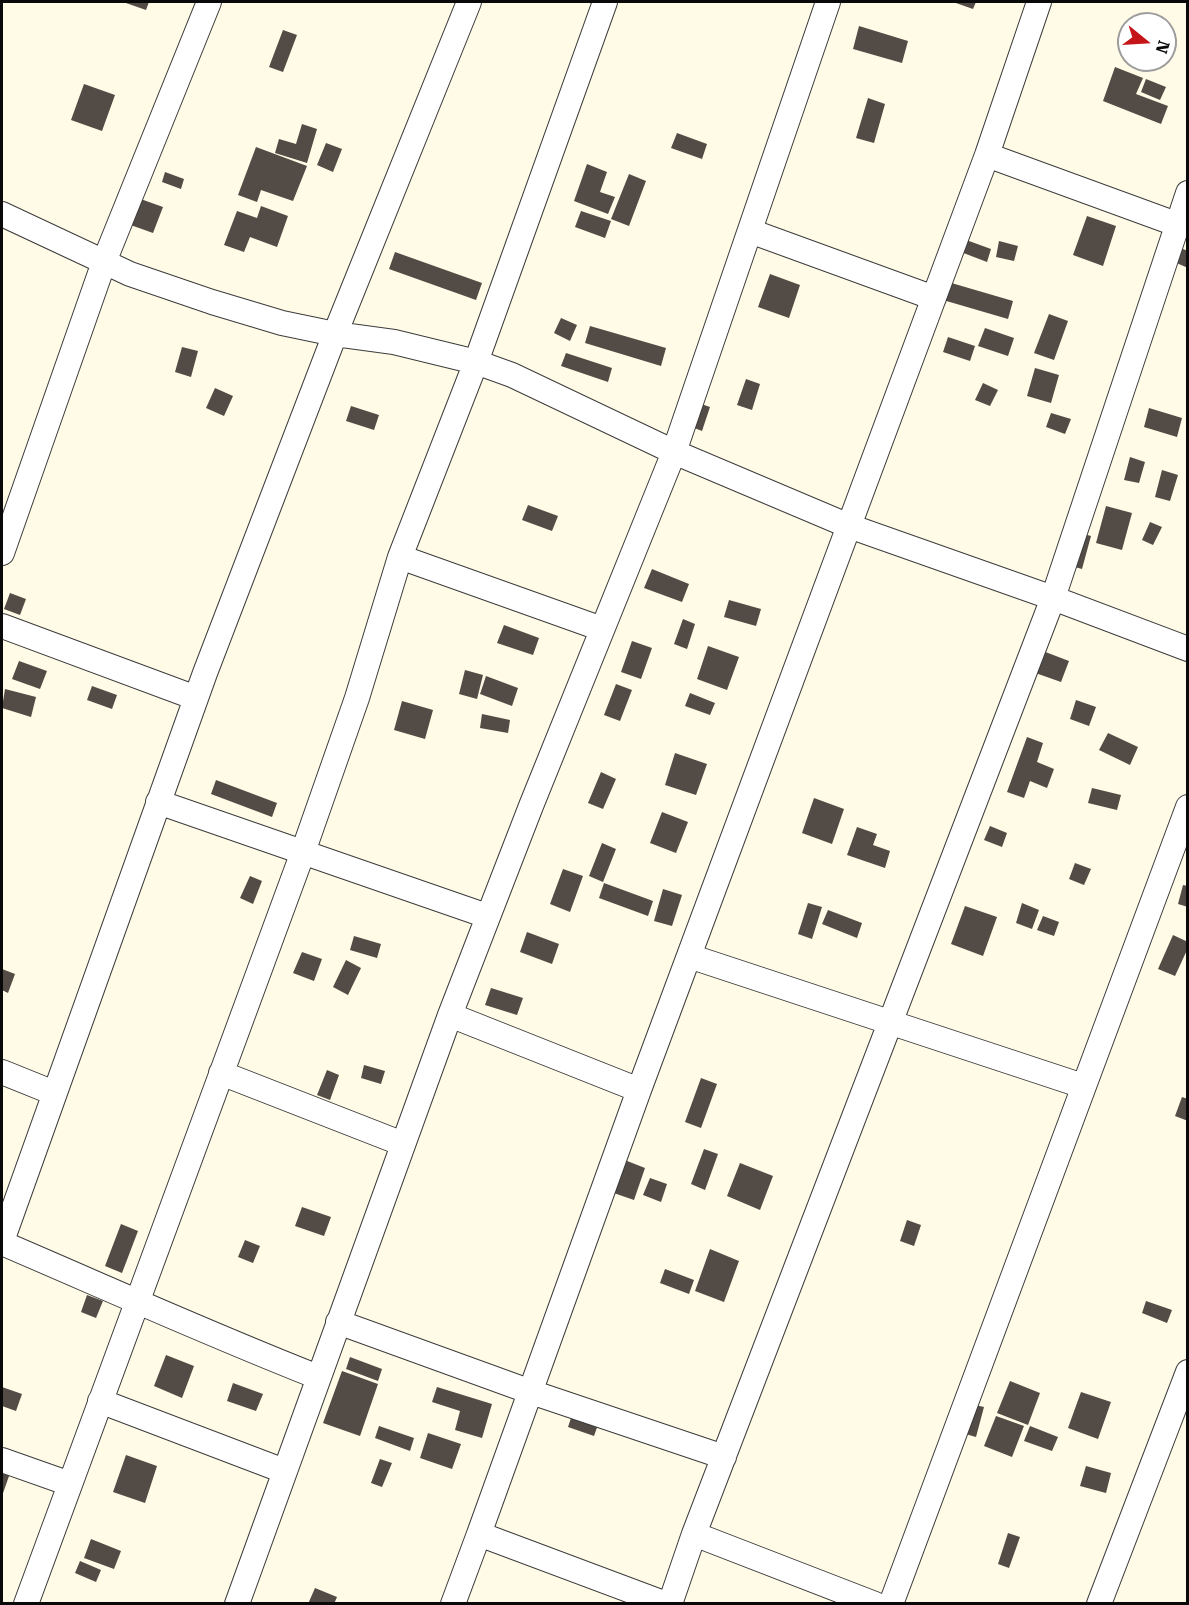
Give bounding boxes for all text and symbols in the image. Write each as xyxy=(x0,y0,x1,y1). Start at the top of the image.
north arrow xyxy=(1117,12,1177,72)
text: N xyxy=(1152,38,1174,56)

